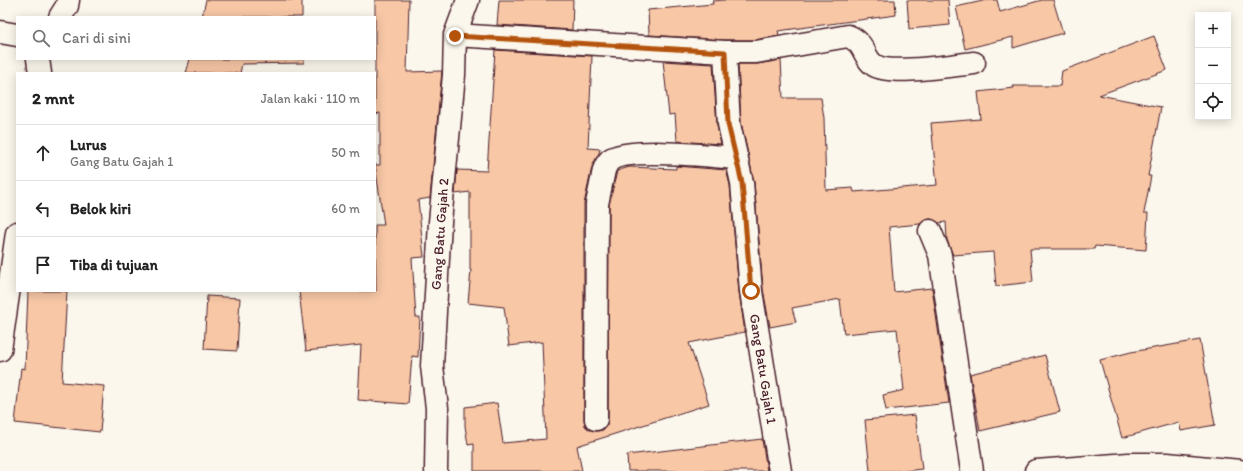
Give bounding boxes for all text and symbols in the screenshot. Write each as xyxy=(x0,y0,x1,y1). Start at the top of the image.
map controls xyxy=(1195,12,1231,120)
button: + xyxy=(1195,12,1231,48)
search box xyxy=(16,16,376,60)
icon: search xyxy=(30,27,52,49)
route end xyxy=(446,27,464,45)
text: Cari di sini xyxy=(62,29,131,47)
button: − xyxy=(1195,48,1231,84)
button: locate xyxy=(1195,84,1231,120)
text: 2 mnt xyxy=(32,88,75,108)
text: Jalan kaki · 110 m xyxy=(261,91,360,106)
text: Lurus xyxy=(70,136,107,154)
icon: ahead xyxy=(32,142,54,164)
text: 50 m xyxy=(331,145,360,160)
text: Gang Batu Gajah 1 xyxy=(70,154,173,169)
street label: Gang Batu Gajah 2 xyxy=(428,177,452,290)
icon: left xyxy=(32,198,54,220)
text: Belok kiri xyxy=(70,200,131,218)
text: 60 m xyxy=(331,201,360,216)
icon: arrive xyxy=(32,254,54,276)
text: Tiba di tujuan xyxy=(70,256,158,274)
route start xyxy=(742,282,760,300)
street label: Gang Batu Gajah 1 xyxy=(746,313,780,426)

